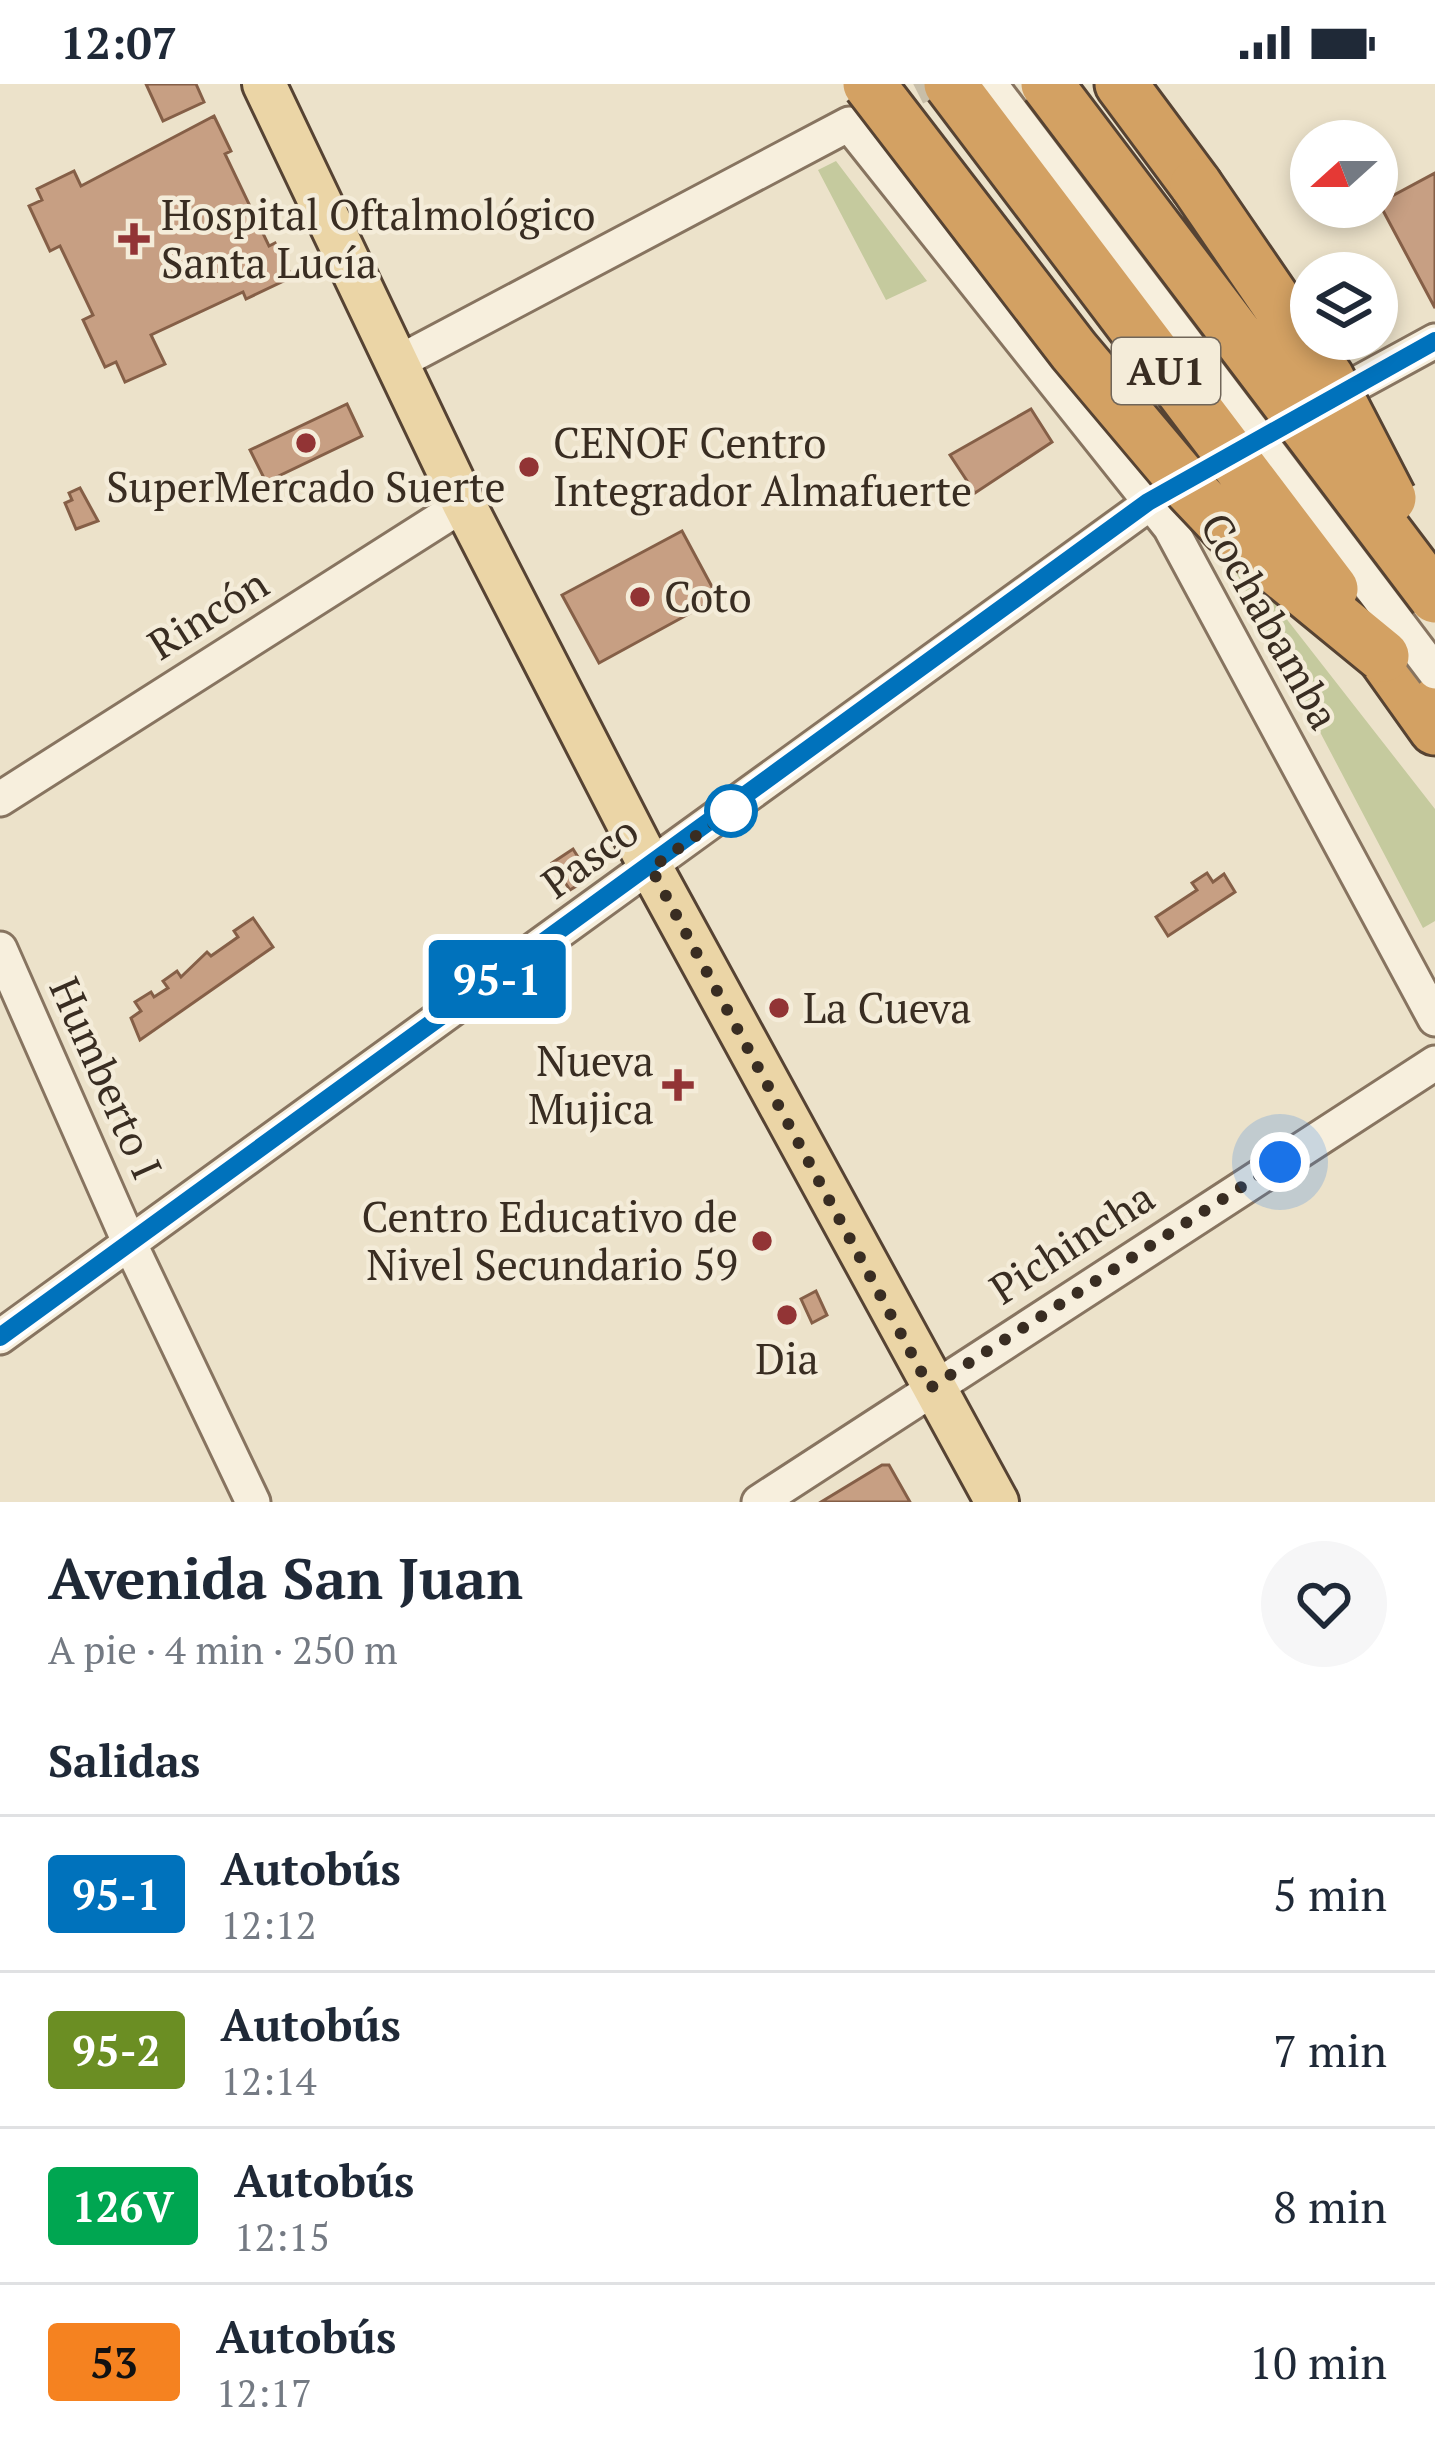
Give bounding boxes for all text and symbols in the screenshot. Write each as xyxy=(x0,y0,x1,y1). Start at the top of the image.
text: 12:07 xyxy=(60,12,177,72)
north arrow xyxy=(1290,120,1398,228)
map controls xyxy=(1290,120,1398,360)
place label: Hospital Oftalmológico Santa Lucía xyxy=(161,186,596,290)
marker: Hospital Oftalmológico Santa Lucía xyxy=(118,223,150,255)
button: layers xyxy=(1290,252,1398,360)
road number: AU1 xyxy=(1112,338,1220,404)
place label: CENOF Centro Integrador Almafuerte xyxy=(553,414,972,518)
marker: SuperMercado Suerte xyxy=(293,430,319,456)
marker: CENOF Centro Integrador Almafuerte xyxy=(516,454,542,480)
place label: SuperMercado Suerte xyxy=(106,458,506,514)
street label: Cochabamba xyxy=(1188,502,1353,739)
street label: Rincón xyxy=(137,555,278,672)
place label: Coto xyxy=(664,568,752,624)
marker: Coto xyxy=(627,584,653,610)
unlabelled marker xyxy=(706,786,756,836)
street label: Pasco xyxy=(530,802,649,910)
line badge: 95-1 xyxy=(413,940,581,1018)
text: 95-1 xyxy=(453,951,541,1007)
street label: Humberto I xyxy=(38,968,176,1187)
place label: La Cueva xyxy=(803,979,972,1035)
marker: La Cueva xyxy=(766,995,792,1021)
place label: Nueva Mujica xyxy=(528,1032,654,1136)
marker: Nueva Mujica xyxy=(665,1072,691,1098)
your location xyxy=(1250,1132,1310,1192)
street label: Pichincha xyxy=(979,1168,1164,1316)
place label: Centro Educativo de Nivel Secundario 59 xyxy=(361,1188,738,1292)
marker: Centro Educativo de Nivel Secundario 59 xyxy=(749,1228,775,1254)
marker: Dia xyxy=(774,1302,800,1328)
place label: Dia xyxy=(755,1330,819,1386)
text: Avenida San Juan xyxy=(48,1540,523,1615)
button: heart xyxy=(1261,1541,1387,1667)
text: A pie · 4 min · 250 m xyxy=(48,1623,398,1675)
text: Salidas xyxy=(48,1730,200,1790)
text: Autobús xyxy=(221,1838,401,1898)
text: 5 min xyxy=(1273,1864,1387,1924)
text: 95-1 xyxy=(72,1866,161,1922)
text: 12:12 xyxy=(221,1898,316,1950)
text: Autobús xyxy=(221,1994,401,2054)
text: 7 min xyxy=(1273,2020,1387,2080)
text: 95-2 xyxy=(72,2022,161,2078)
text: 12:14 xyxy=(221,2054,316,2106)
text: Autobús xyxy=(234,2150,414,2210)
text: 8 min xyxy=(1273,2176,1387,2236)
text: 126V xyxy=(72,2178,174,2234)
text: 12:15 xyxy=(234,2210,330,2262)
text: Autobús xyxy=(216,2306,396,2366)
text: 10 min xyxy=(1249,2332,1387,2392)
text: 53 xyxy=(90,2334,138,2390)
text: 12:17 xyxy=(216,2366,312,2418)

